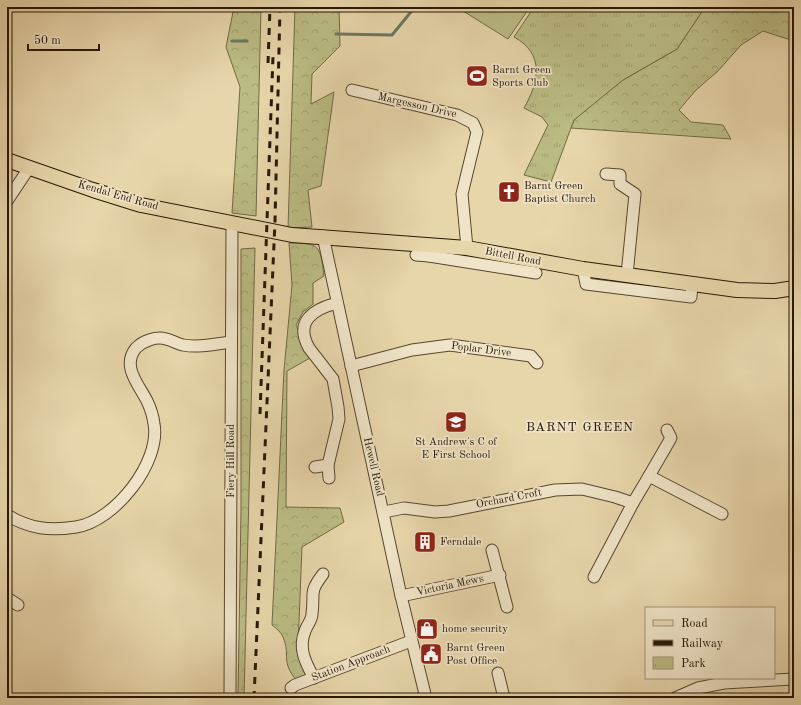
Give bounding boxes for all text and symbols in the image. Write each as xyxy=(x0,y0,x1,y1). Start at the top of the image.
scale bar xyxy=(28,26,99,52)
text: 50 m xyxy=(34,34,61,47)
sports icon: Barnt Green Sports Club xyxy=(464,63,490,89)
place label: Barnt Green Sports Club xyxy=(492,65,551,89)
street label: Margesson Drive xyxy=(376,92,458,120)
street label: Kendal End Road xyxy=(76,179,160,213)
church icon: Barnt Green Baptist Church xyxy=(496,179,522,205)
place label: Barnt Green Baptist Church xyxy=(524,181,596,205)
street label: Bittell Road xyxy=(484,246,542,268)
street label: Poplar Drive xyxy=(450,341,512,359)
school or university icon: St Andrew's C of E First School xyxy=(443,409,469,435)
district label: BARNT GREEN xyxy=(526,421,634,434)
street label: Fiery Hill Road xyxy=(226,424,237,498)
street label: Hewell Road xyxy=(361,436,385,498)
place label: St Andrew's C of E First School xyxy=(415,437,497,461)
street label: Orchard Croft xyxy=(475,487,543,511)
building icon: Ferndale xyxy=(412,529,438,555)
place label: Ferndale xyxy=(440,537,481,548)
street label: Victoria Mews xyxy=(415,573,485,599)
legend xyxy=(645,607,775,679)
shop icon: home security xyxy=(414,616,440,642)
text: Road xyxy=(681,618,708,630)
place label: home security xyxy=(442,624,508,635)
text: Railway xyxy=(681,638,724,650)
public building icon: Barnt Green Post Office xyxy=(418,641,444,667)
place label: Barnt Green Post Office xyxy=(446,643,505,667)
street label: Station Approach xyxy=(310,644,392,684)
text: Park xyxy=(681,658,706,670)

